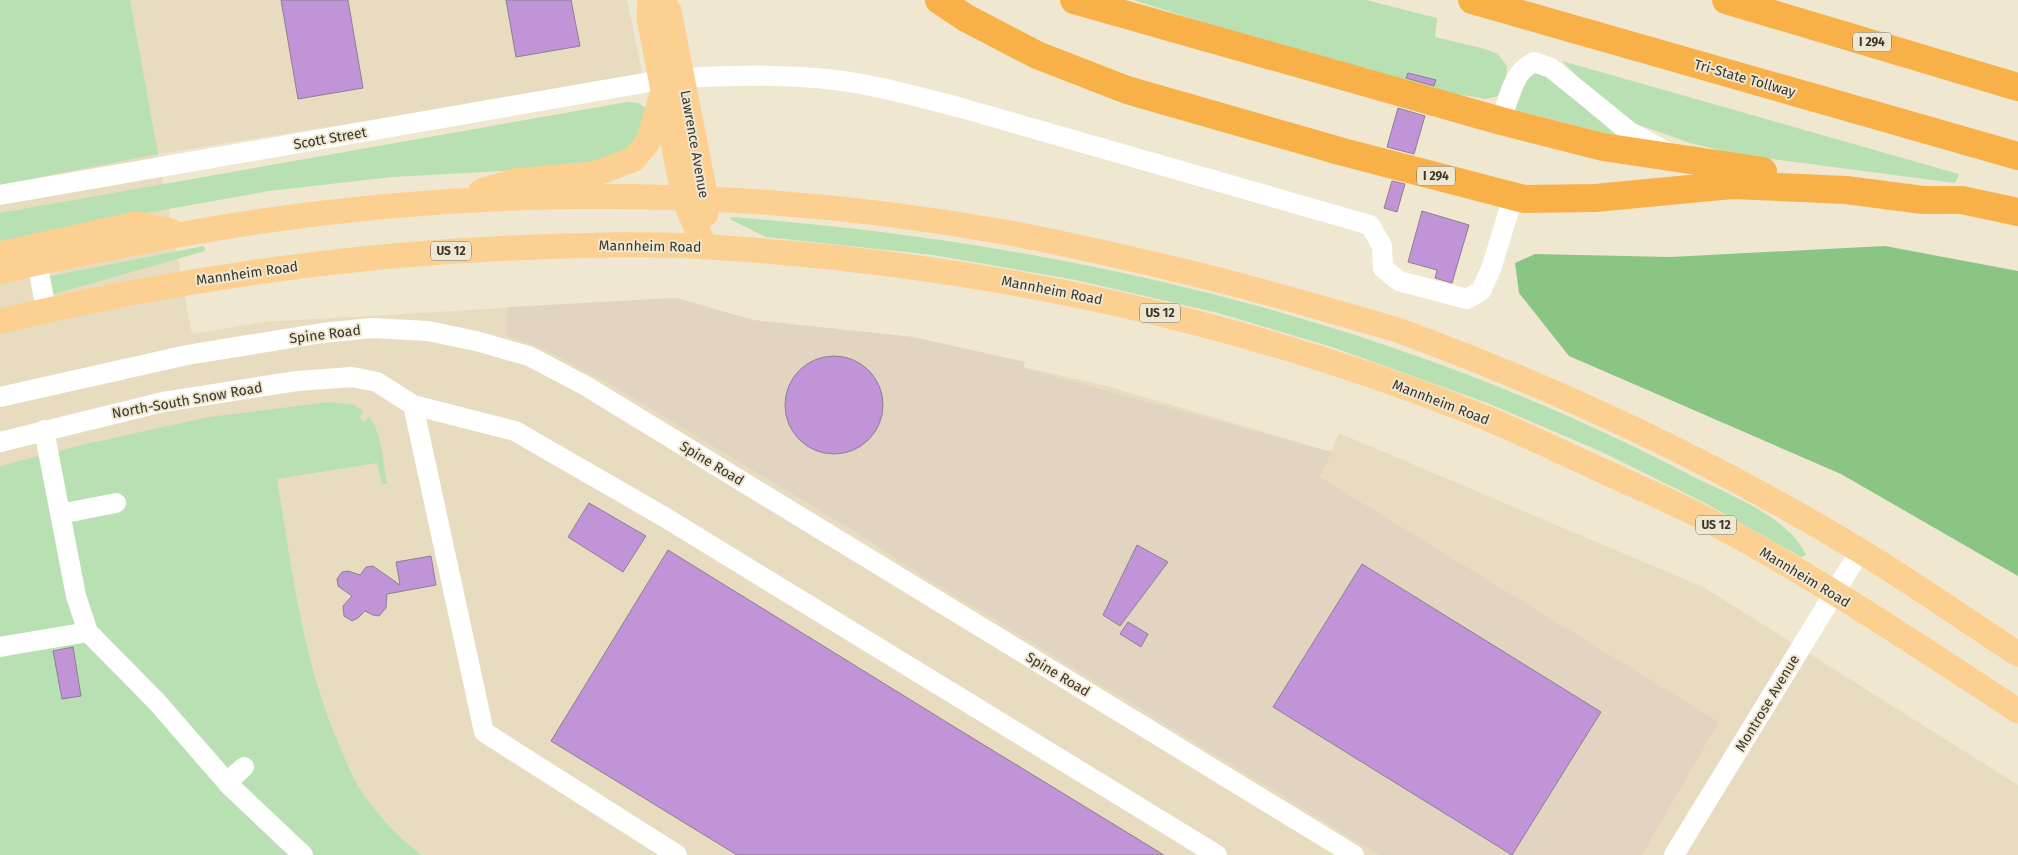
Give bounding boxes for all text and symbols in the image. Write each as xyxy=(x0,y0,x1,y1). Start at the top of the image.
road number: I 294 xyxy=(1853,32,1891,52)
street label: Tri-State Tollway xyxy=(1692,56,1798,101)
street label: Lawrence Avenue xyxy=(677,89,712,199)
street label: Scott Street xyxy=(292,124,369,153)
road number: I 294 xyxy=(1417,167,1455,186)
street label: Mannheim Road xyxy=(598,237,701,256)
road number: US 12 xyxy=(431,242,471,260)
street label: Mannheim Road xyxy=(195,258,299,289)
street label: Mannheim Road xyxy=(1000,272,1104,309)
road number: US 12 xyxy=(1140,304,1180,322)
street label: Spine Road xyxy=(288,322,362,347)
street label: Mannheim Road xyxy=(1390,376,1492,429)
street label: North-South Snow Road xyxy=(111,379,264,422)
street label: Spine Road xyxy=(677,438,747,489)
road number: US 12 xyxy=(1696,516,1736,534)
street label: Mannheim Road xyxy=(1756,544,1853,611)
street label: Spine Road xyxy=(1023,649,1093,700)
street label: Montrose Avenue xyxy=(1732,652,1803,755)

